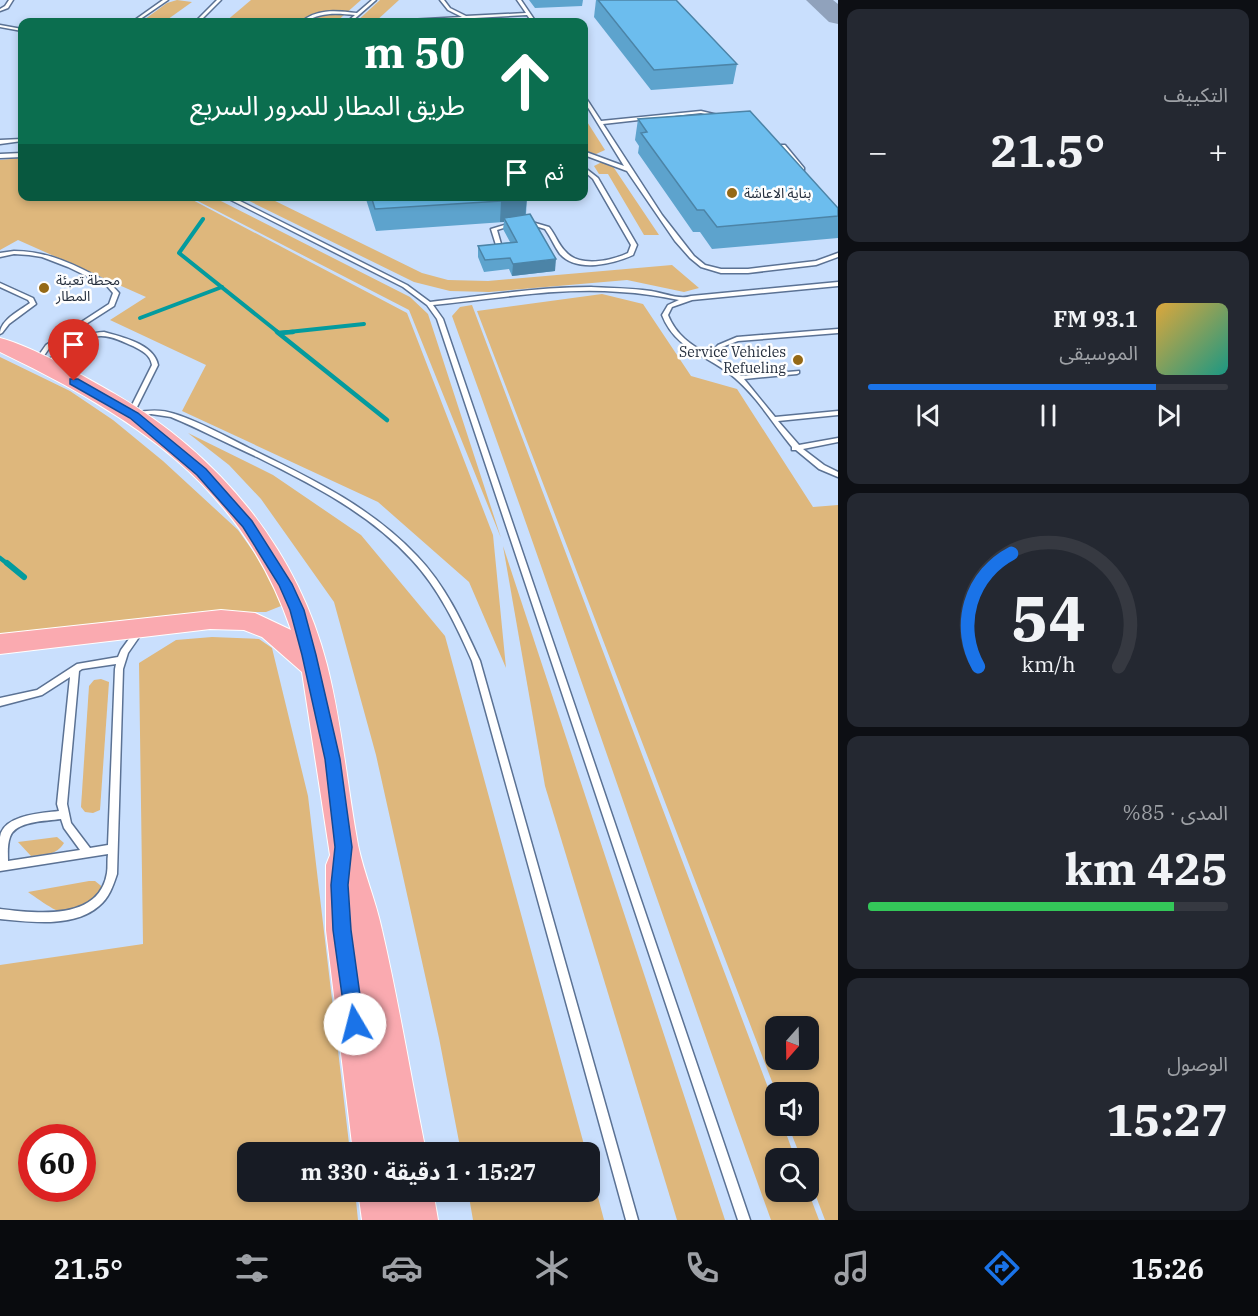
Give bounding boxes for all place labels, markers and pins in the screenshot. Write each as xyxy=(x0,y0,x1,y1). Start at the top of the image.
place label: بناية الاعاشة xyxy=(744,184,811,202)
marker: بناية الاعاشة xyxy=(725,186,739,200)
place label: محطة تعبئة المطار xyxy=(55,271,120,305)
marker: محطة تعبئة المطار xyxy=(37,281,51,295)
pin xyxy=(48,319,99,381)
place label: Service Vehicles Refueling xyxy=(679,343,786,377)
marker: Service Vehicles Refueling xyxy=(791,353,805,367)

